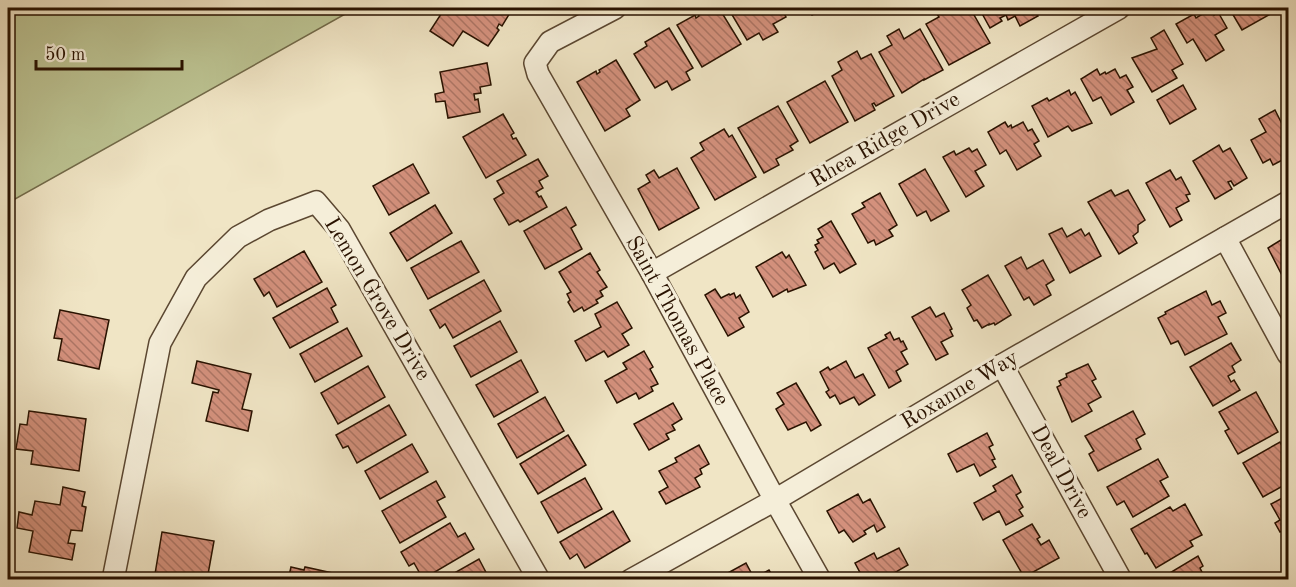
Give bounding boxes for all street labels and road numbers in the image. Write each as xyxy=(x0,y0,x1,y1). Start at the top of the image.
street label: Rhea Ridge Drive xyxy=(806,88,964,192)
street label: Lemon Grove Drive xyxy=(320,214,434,384)
street label: Saint Thomas Place xyxy=(621,232,733,410)
street label: Roxanne Way xyxy=(898,346,1023,434)
street label: Deal Drive xyxy=(1026,422,1096,522)

